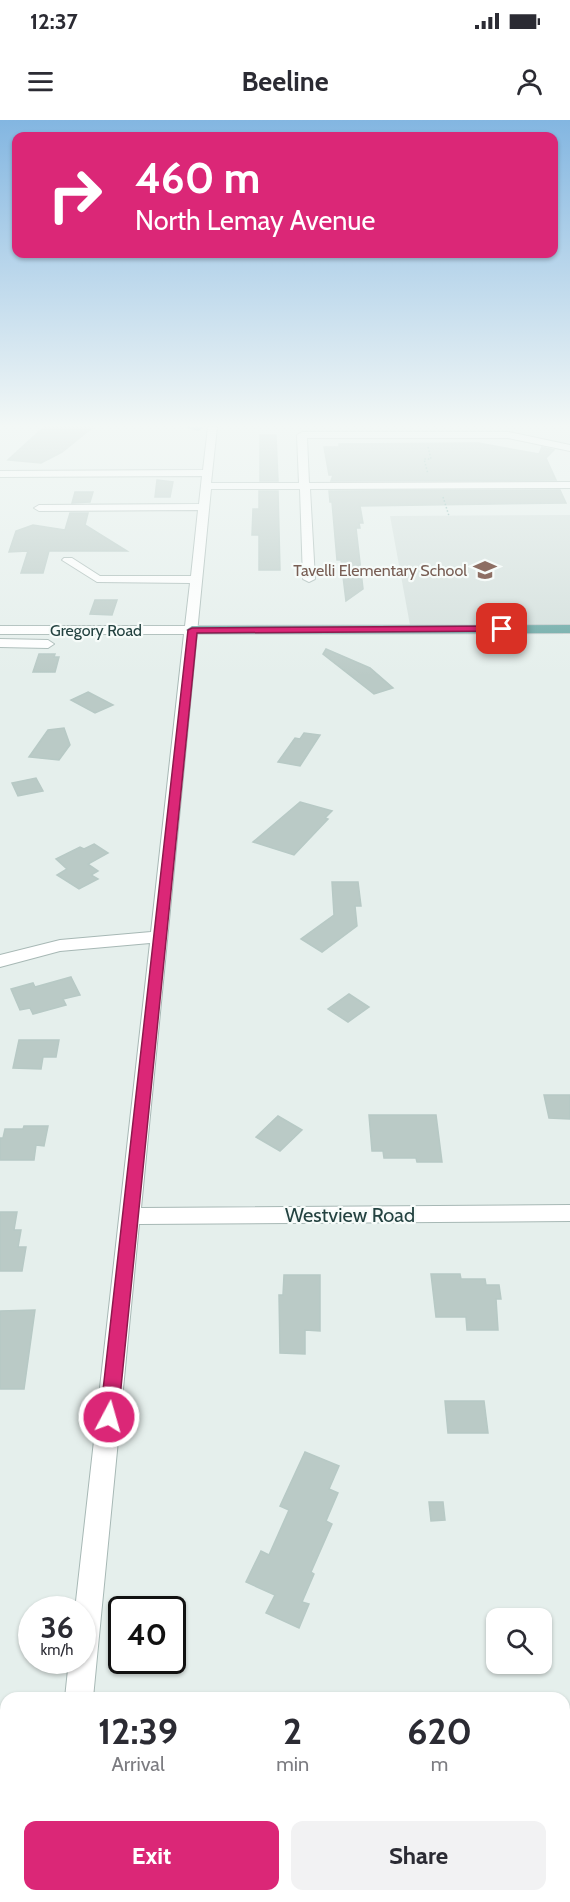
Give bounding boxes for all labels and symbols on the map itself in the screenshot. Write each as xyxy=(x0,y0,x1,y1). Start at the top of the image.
school or university icon: Tavelli Elementary School xyxy=(472,557,498,583)
place label: Tavelli Elementary School xyxy=(293,561,467,580)
pin xyxy=(476,603,527,654)
street label: Gregory Road xyxy=(50,621,142,640)
street label: Westview Road xyxy=(285,1203,415,1227)
position arrow xyxy=(77,1385,141,1449)
speed limit sign: 40 xyxy=(108,1596,186,1674)

